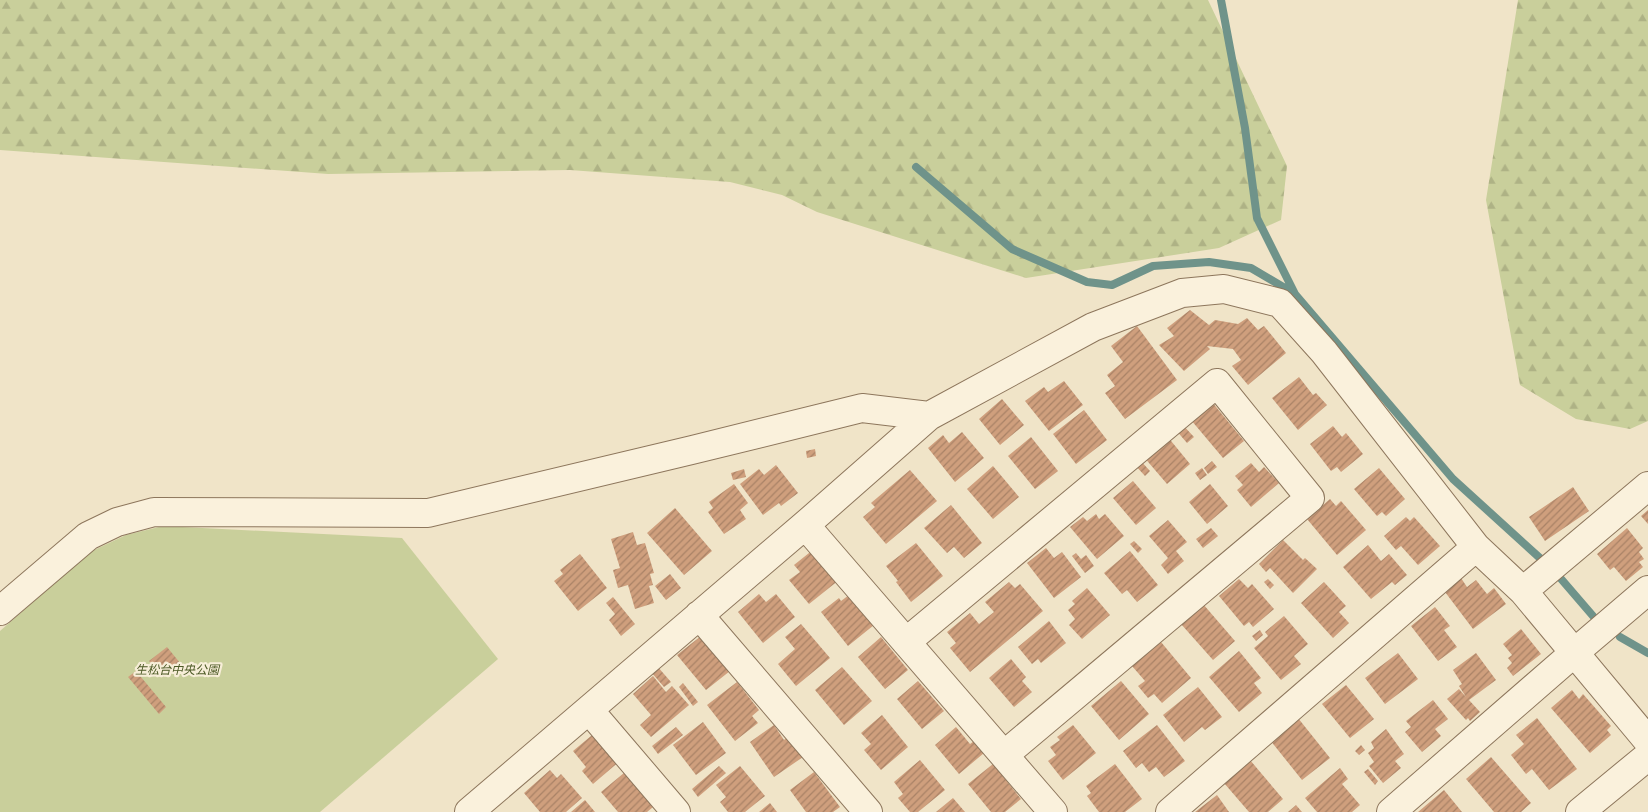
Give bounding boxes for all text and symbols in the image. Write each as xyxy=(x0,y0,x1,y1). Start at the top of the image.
park label: 生松台中央公園 xyxy=(135,663,221,677)

